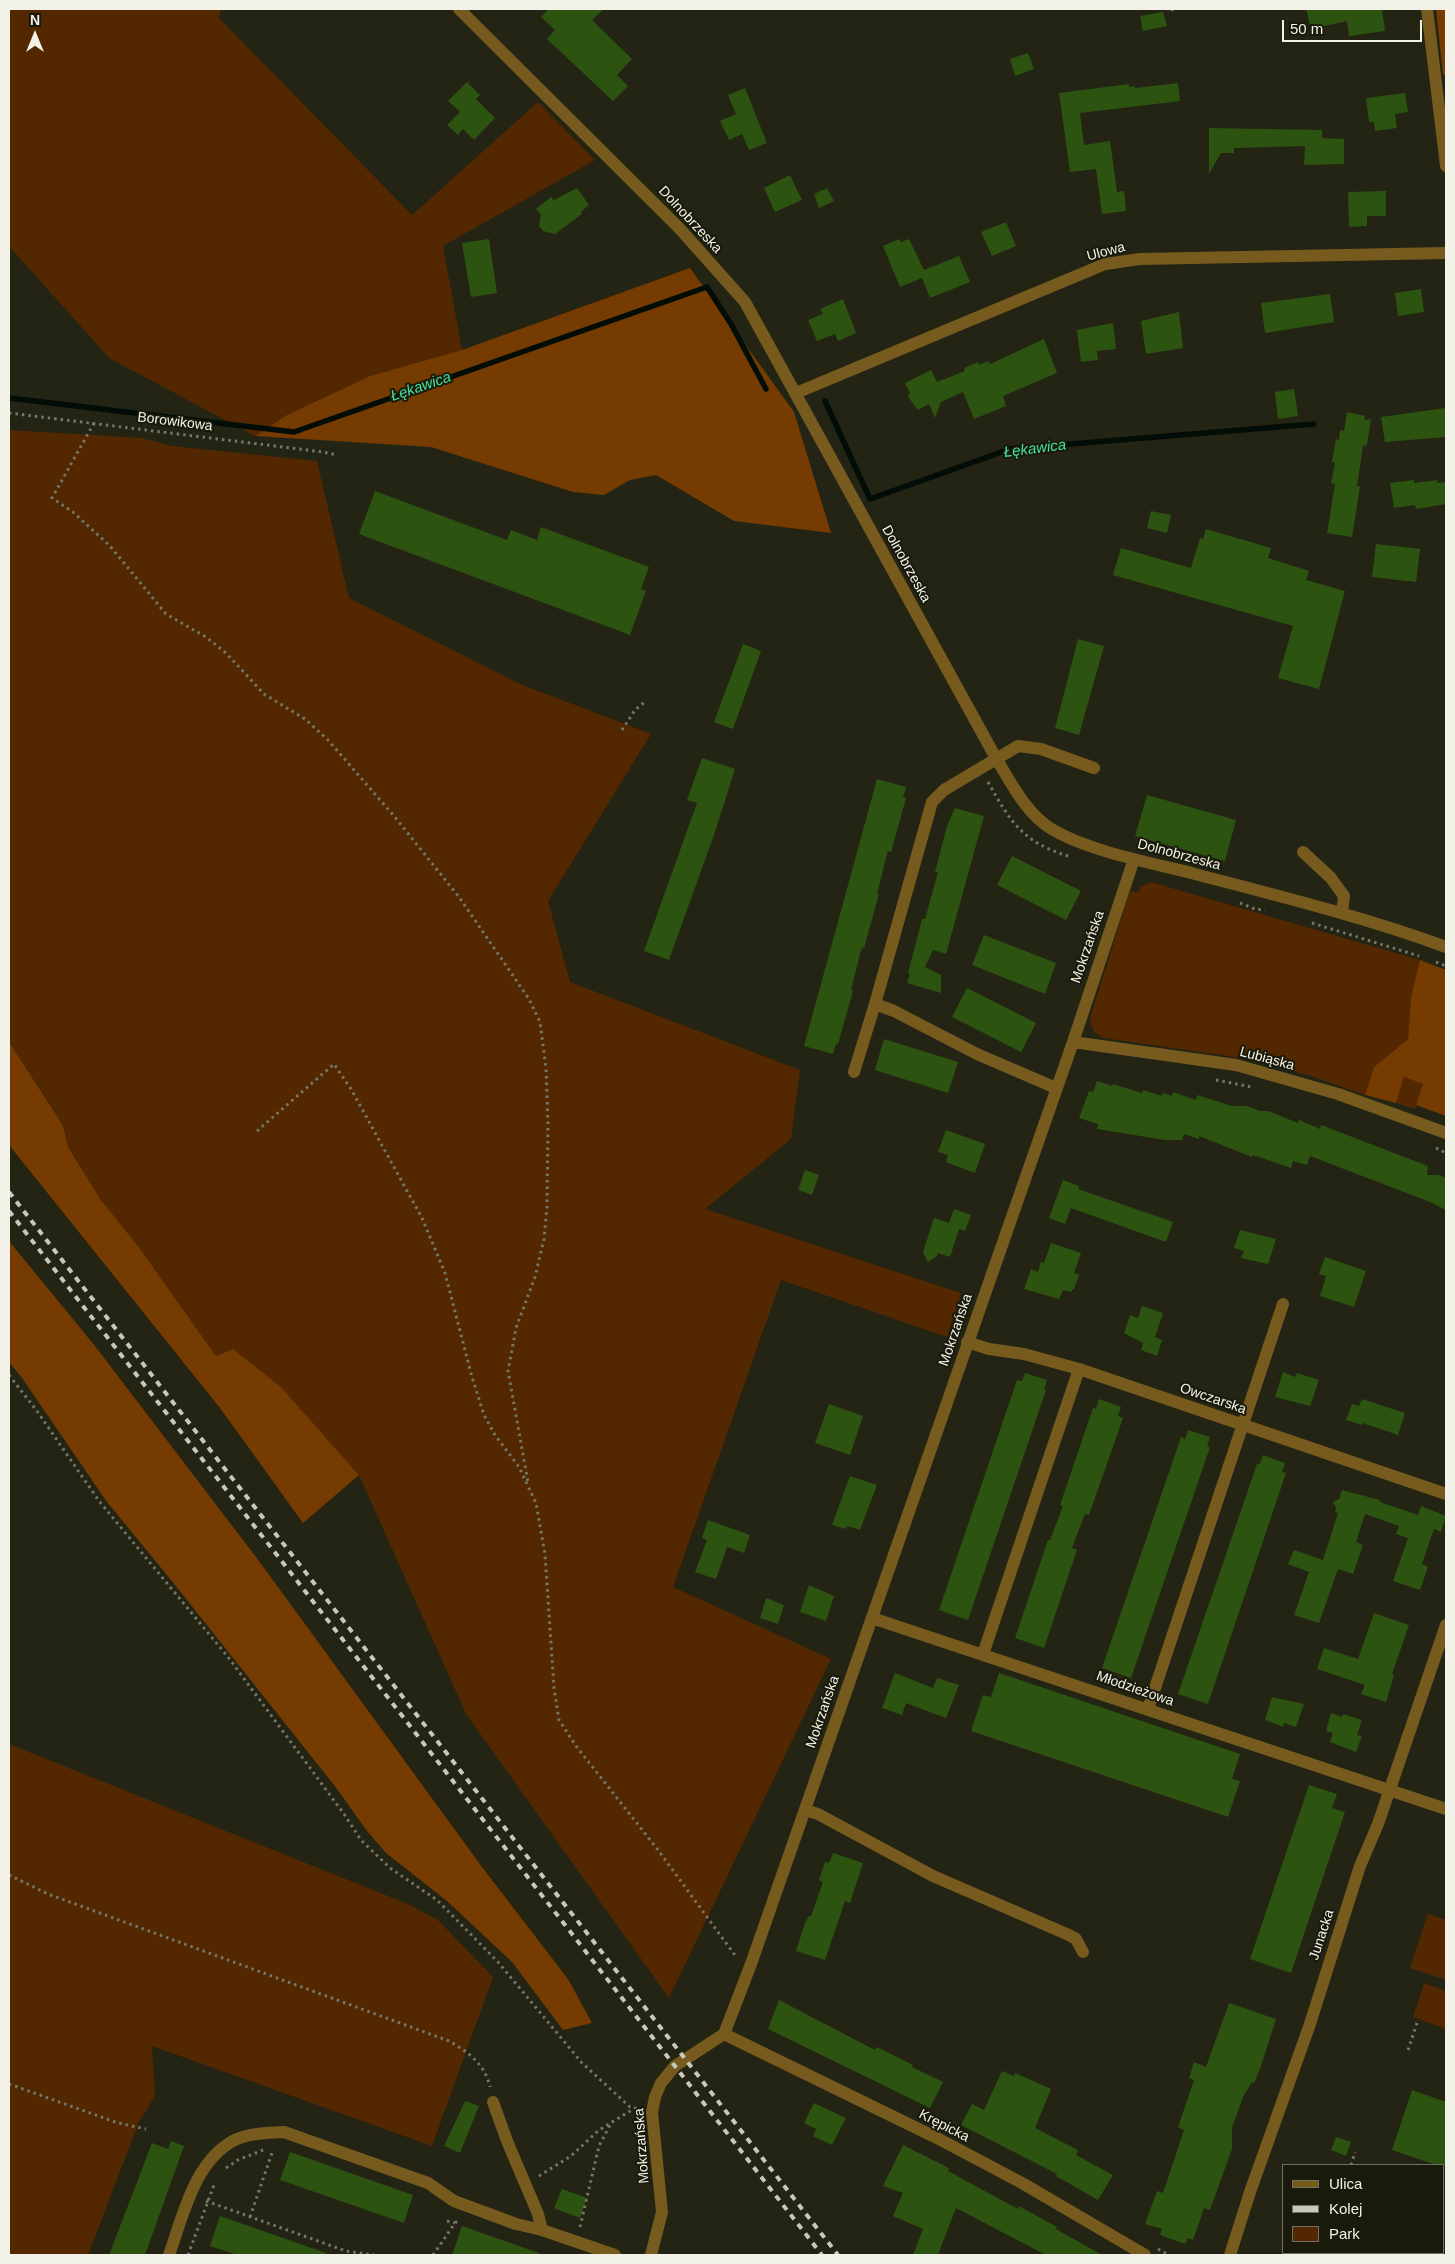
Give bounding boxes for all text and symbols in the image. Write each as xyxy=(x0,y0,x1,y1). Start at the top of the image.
north arrow xyxy=(10,10,60,60)
scale bar xyxy=(1285,10,1425,42)
text: N xyxy=(30,12,40,28)
text: 50 m xyxy=(1290,20,1323,37)
street label: Dolnobrzeska xyxy=(655,183,725,257)
street label: Ulowa xyxy=(1085,239,1127,265)
water label: Łękawica xyxy=(389,368,453,406)
street label: Borowikowa xyxy=(137,409,213,435)
water label: Łękawica xyxy=(1003,436,1067,462)
street label: Dolnobrzeska xyxy=(878,522,934,606)
street label: Dolnobrzeska xyxy=(1135,836,1223,874)
street label: Mokrzańska xyxy=(1068,909,1108,985)
street label: Lubiąska xyxy=(1238,1044,1296,1074)
street label: Mokrzańska xyxy=(936,1292,976,1368)
street label: Owczarska xyxy=(1178,1380,1248,1418)
street label: Młodzieżowa xyxy=(1094,1668,1176,1710)
street label: Mokrzańska xyxy=(803,1674,843,1750)
street label: Junacka xyxy=(1306,1908,1338,1962)
street label: Krępicka xyxy=(916,2106,972,2146)
street label: Mokrzańska xyxy=(631,2108,653,2184)
legend xyxy=(1282,2164,1445,2254)
text: Ulica xyxy=(1329,2175,1362,2192)
text: Kolej xyxy=(1329,2200,1362,2217)
text: Park xyxy=(1329,2225,1360,2242)

